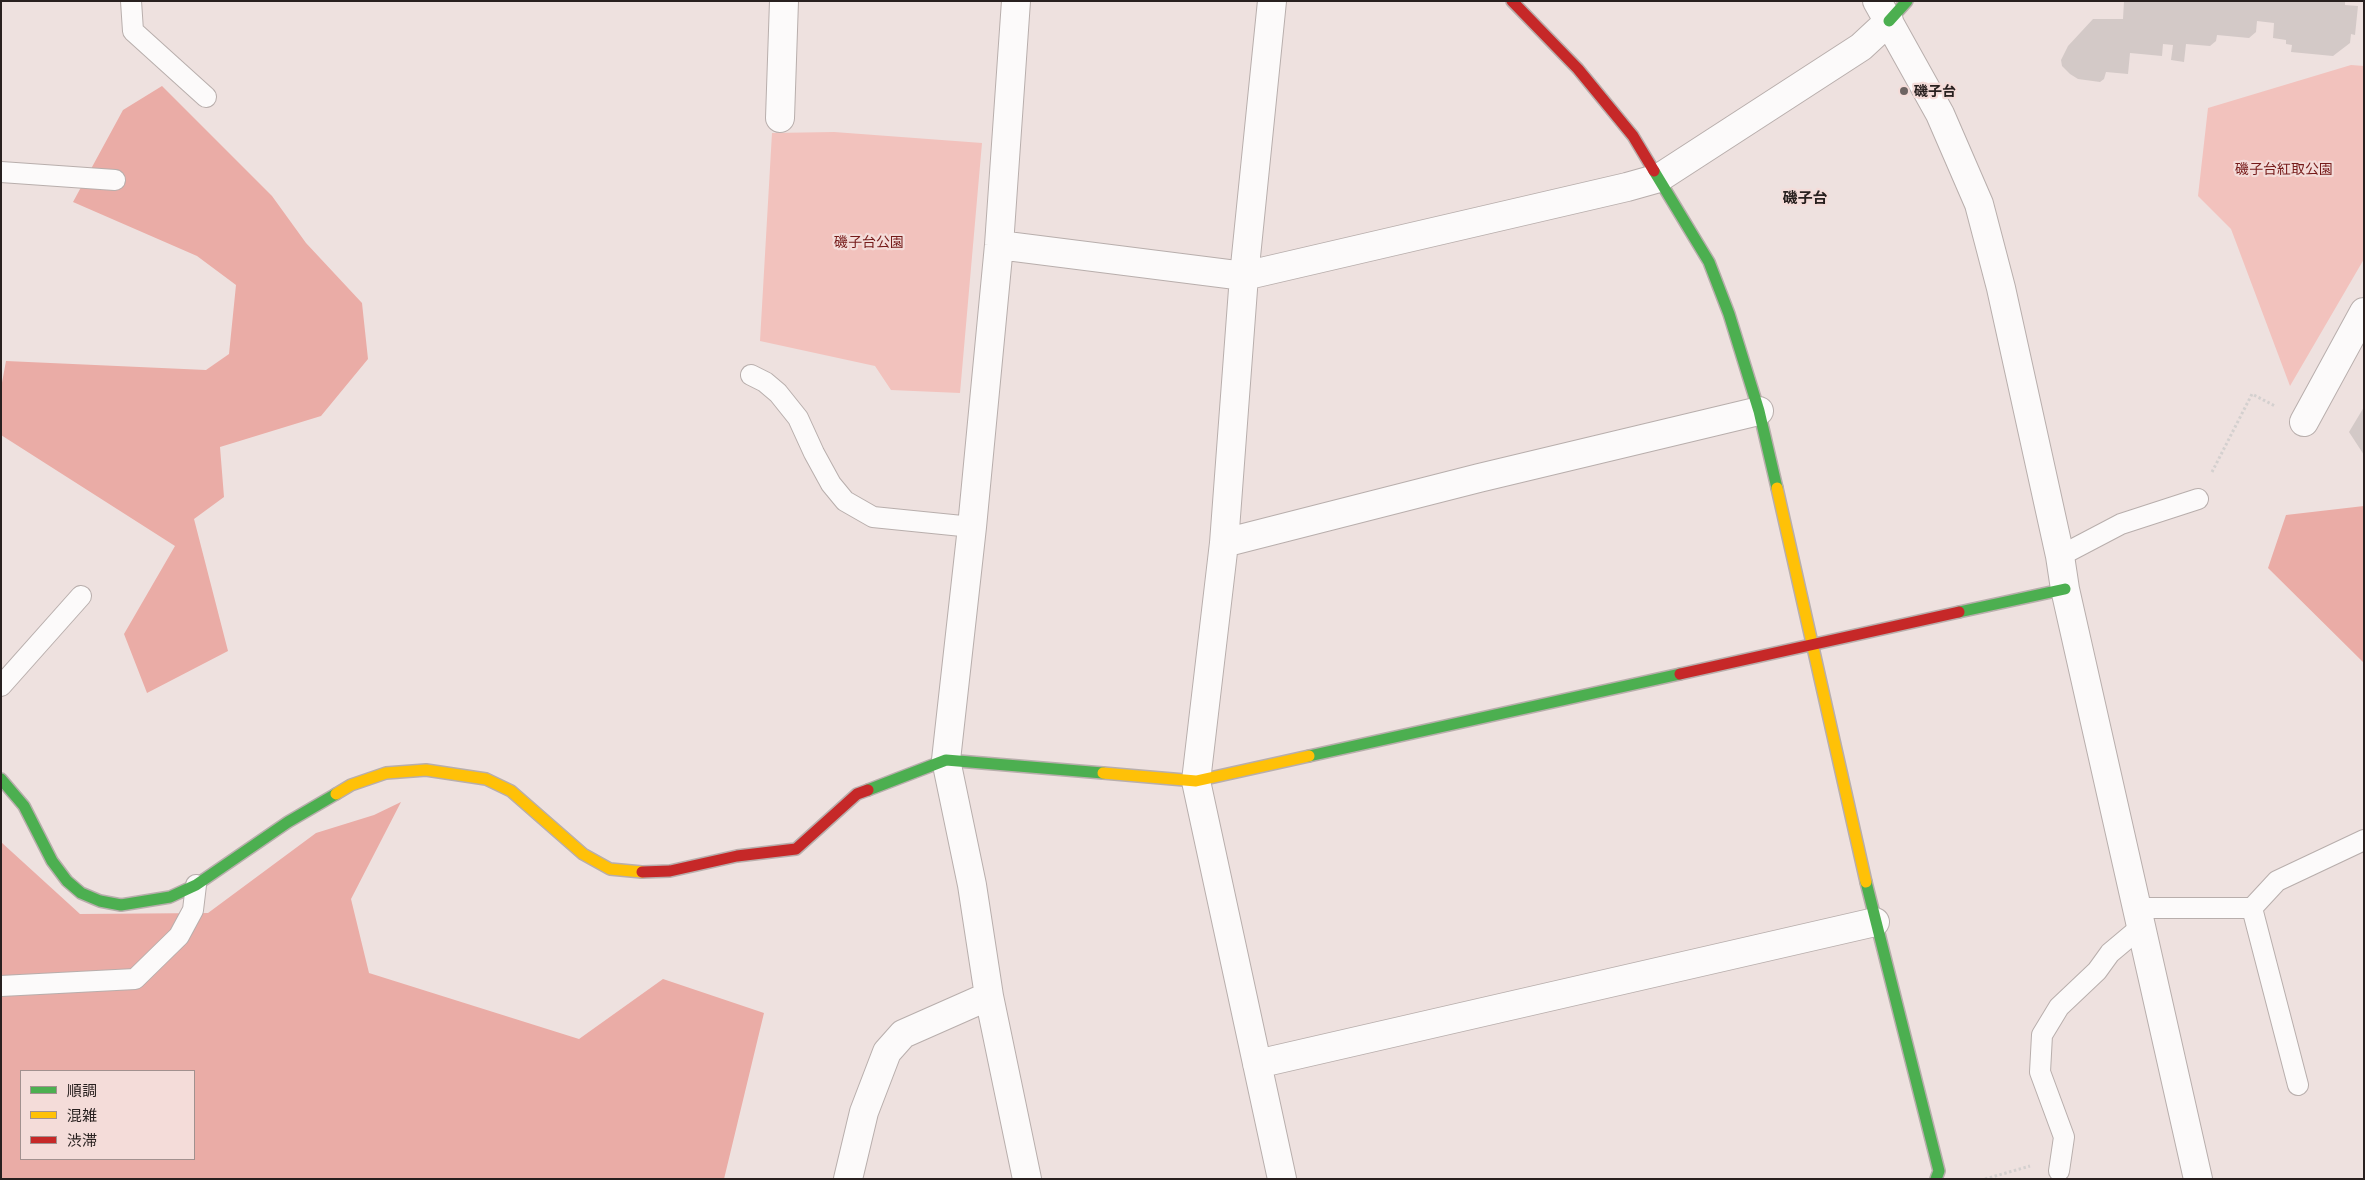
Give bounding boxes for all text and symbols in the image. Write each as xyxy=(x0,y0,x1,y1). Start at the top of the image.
place label: 磯子台 xyxy=(1914,83,1956,99)
marker: 磯子台 xyxy=(1898,85,1910,97)
park label: 磯子台紅取公園 xyxy=(2235,161,2333,177)
district label: 磯子台 xyxy=(1783,189,1827,207)
park label: 磯子台公園 xyxy=(834,234,904,250)
legend xyxy=(20,1070,195,1160)
text: 順調 xyxy=(67,1081,97,1099)
text: 混雑 xyxy=(67,1106,97,1124)
text: 渋滞 xyxy=(67,1131,97,1149)

